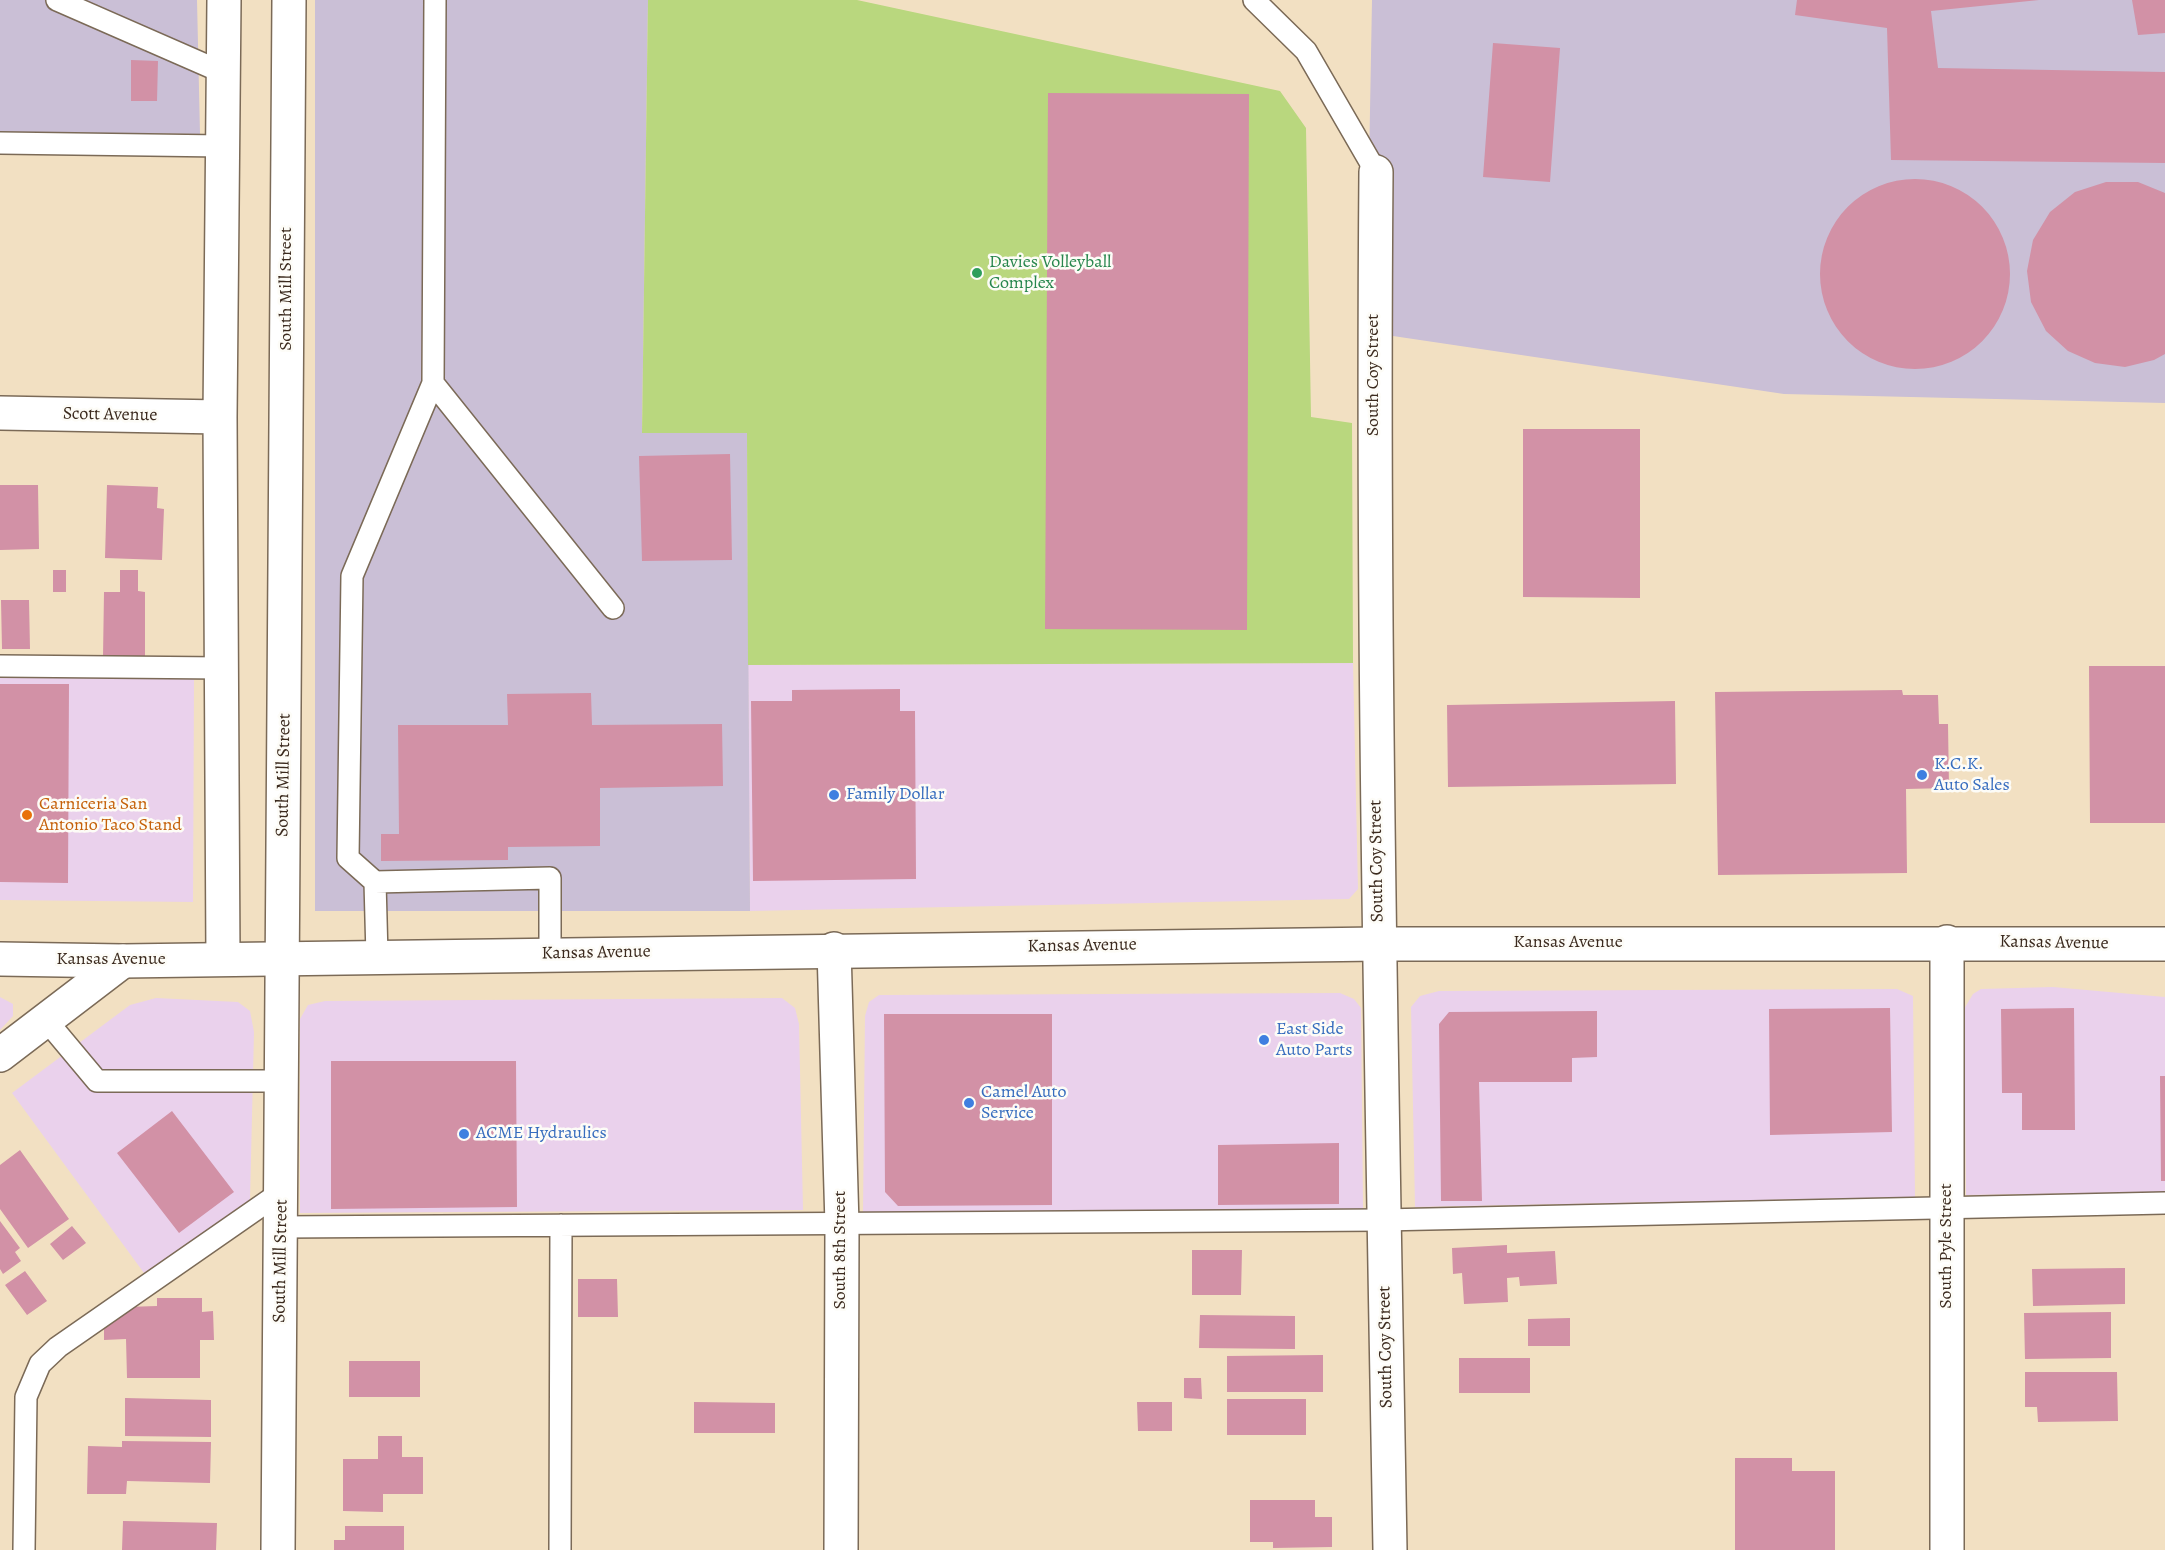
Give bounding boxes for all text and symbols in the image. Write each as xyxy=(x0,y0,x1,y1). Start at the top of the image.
street label: South Mill Street xyxy=(276,227,298,351)
place label: Davies Volleyball Complex xyxy=(989,252,1111,294)
marker: Davies Volleyball Complex xyxy=(970,266,984,280)
street label: South Coy Street xyxy=(1363,314,1385,436)
street label: Scott Avenue xyxy=(63,403,157,427)
street label: South Mill Street xyxy=(272,713,296,837)
place label: K.C.K. Auto Sales xyxy=(1934,754,2010,796)
marker: K.C.K. Auto Sales xyxy=(1915,768,1929,782)
place label: Family Dollar xyxy=(846,784,945,806)
marker: Family Dollar xyxy=(827,788,841,802)
place label: Carniceria San Antonio Taco Stand xyxy=(39,794,182,836)
street label: South Coy Street xyxy=(1365,800,1389,922)
marker: Carniceria San Antonio Taco Stand xyxy=(20,808,34,822)
street label: Kansas Avenue xyxy=(1999,931,2109,955)
street label: Kansas Avenue xyxy=(1513,932,1623,954)
street label: Kansas Avenue xyxy=(1027,934,1137,958)
street label: Kansas Avenue xyxy=(541,941,651,965)
street label: Kansas Avenue xyxy=(56,949,166,971)
place label: East Side Auto Parts xyxy=(1276,1019,1352,1062)
marker: East Side Auto Parts xyxy=(1257,1033,1271,1047)
place label: Camel Auto Service xyxy=(981,1082,1066,1124)
marker: Camel Auto Service xyxy=(962,1096,976,1110)
place label: ACME Hydraulics xyxy=(476,1123,607,1145)
marker: ACME Hydraulics xyxy=(457,1127,471,1141)
street label: South Pyle Street xyxy=(1936,1183,1958,1309)
street label: South 8th Street xyxy=(830,1190,852,1310)
street label: South Mill Street xyxy=(269,1199,293,1323)
street label: South Coy Street xyxy=(1374,1286,1398,1408)

